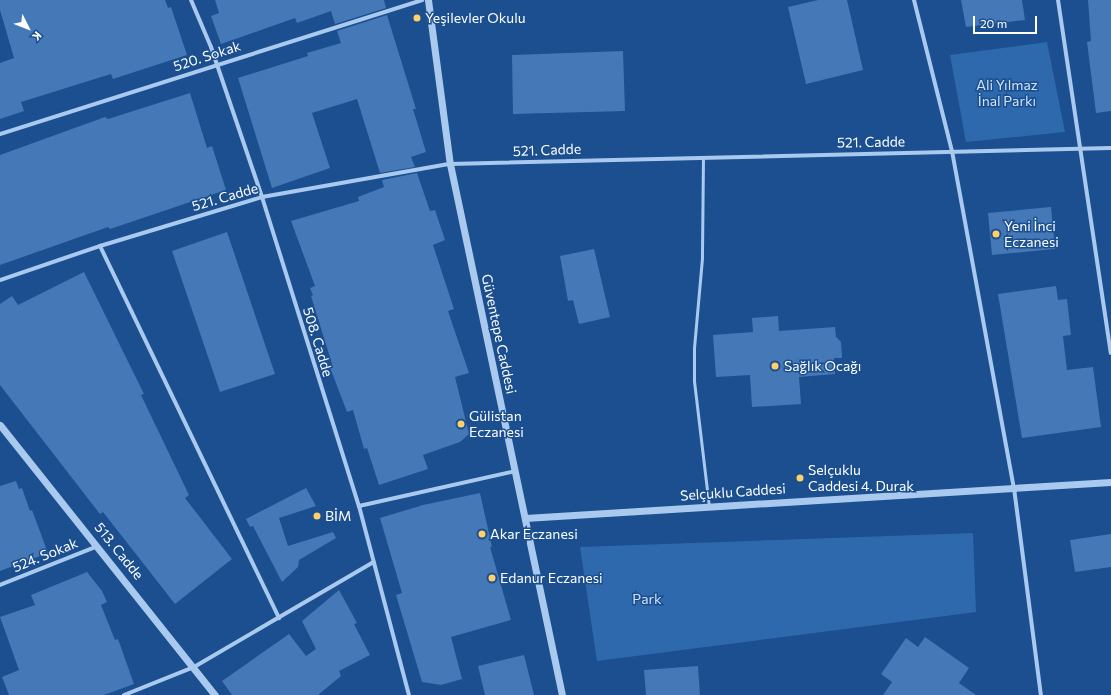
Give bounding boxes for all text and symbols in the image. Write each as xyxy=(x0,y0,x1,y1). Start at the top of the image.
north arrow xyxy=(8,8,48,48)
scale bar xyxy=(975,8,1039,34)
place label: Yeşilevler Okulu xyxy=(425,10,526,26)
marker: Yeşilevler Okulu xyxy=(412,13,422,23)
text: 20 m xyxy=(980,16,1007,30)
text: K xyxy=(30,29,45,44)
street label: 520. Sokak xyxy=(171,37,243,75)
park label: Ali Yılmaz İnal Parkı xyxy=(976,77,1038,110)
street label: 521. Cadde xyxy=(837,133,905,151)
street label: 521. Cadde xyxy=(513,140,581,160)
street label: 521. Cadde xyxy=(190,180,260,214)
place label: Yeni İnci Eczanesi xyxy=(1004,218,1059,250)
marker: Yeni İnci Eczanesi xyxy=(991,229,1001,239)
street label: Güventepe Caddesi xyxy=(478,272,520,396)
street label: 508. Cadde xyxy=(299,305,337,379)
place label: Sağlık Ocağı xyxy=(784,358,861,374)
marker: Sağlık Ocağı xyxy=(769,360,781,372)
place label: Gülistan Eczanesi xyxy=(469,408,524,440)
marker: Gülistan Eczanesi xyxy=(456,419,466,429)
place label: Selçuklu Caddesi 4. Durak xyxy=(808,462,914,494)
marker: Selçuklu Caddesi 4. Durak xyxy=(795,473,805,483)
street label: Selçuklu Caddesi xyxy=(680,480,786,504)
place label: BİM xyxy=(325,508,351,524)
marker: BİM xyxy=(312,511,322,521)
street label: 513. Cadde xyxy=(91,519,147,583)
place label: Akar Eczanesi xyxy=(490,526,578,542)
marker: Akar Eczanesi xyxy=(477,529,487,539)
street label: 524. Sokak xyxy=(10,534,80,576)
place label: Edanur Eczanesi xyxy=(500,570,603,586)
marker: Edanur Eczanesi xyxy=(487,573,497,583)
park label: Park xyxy=(632,591,662,607)

